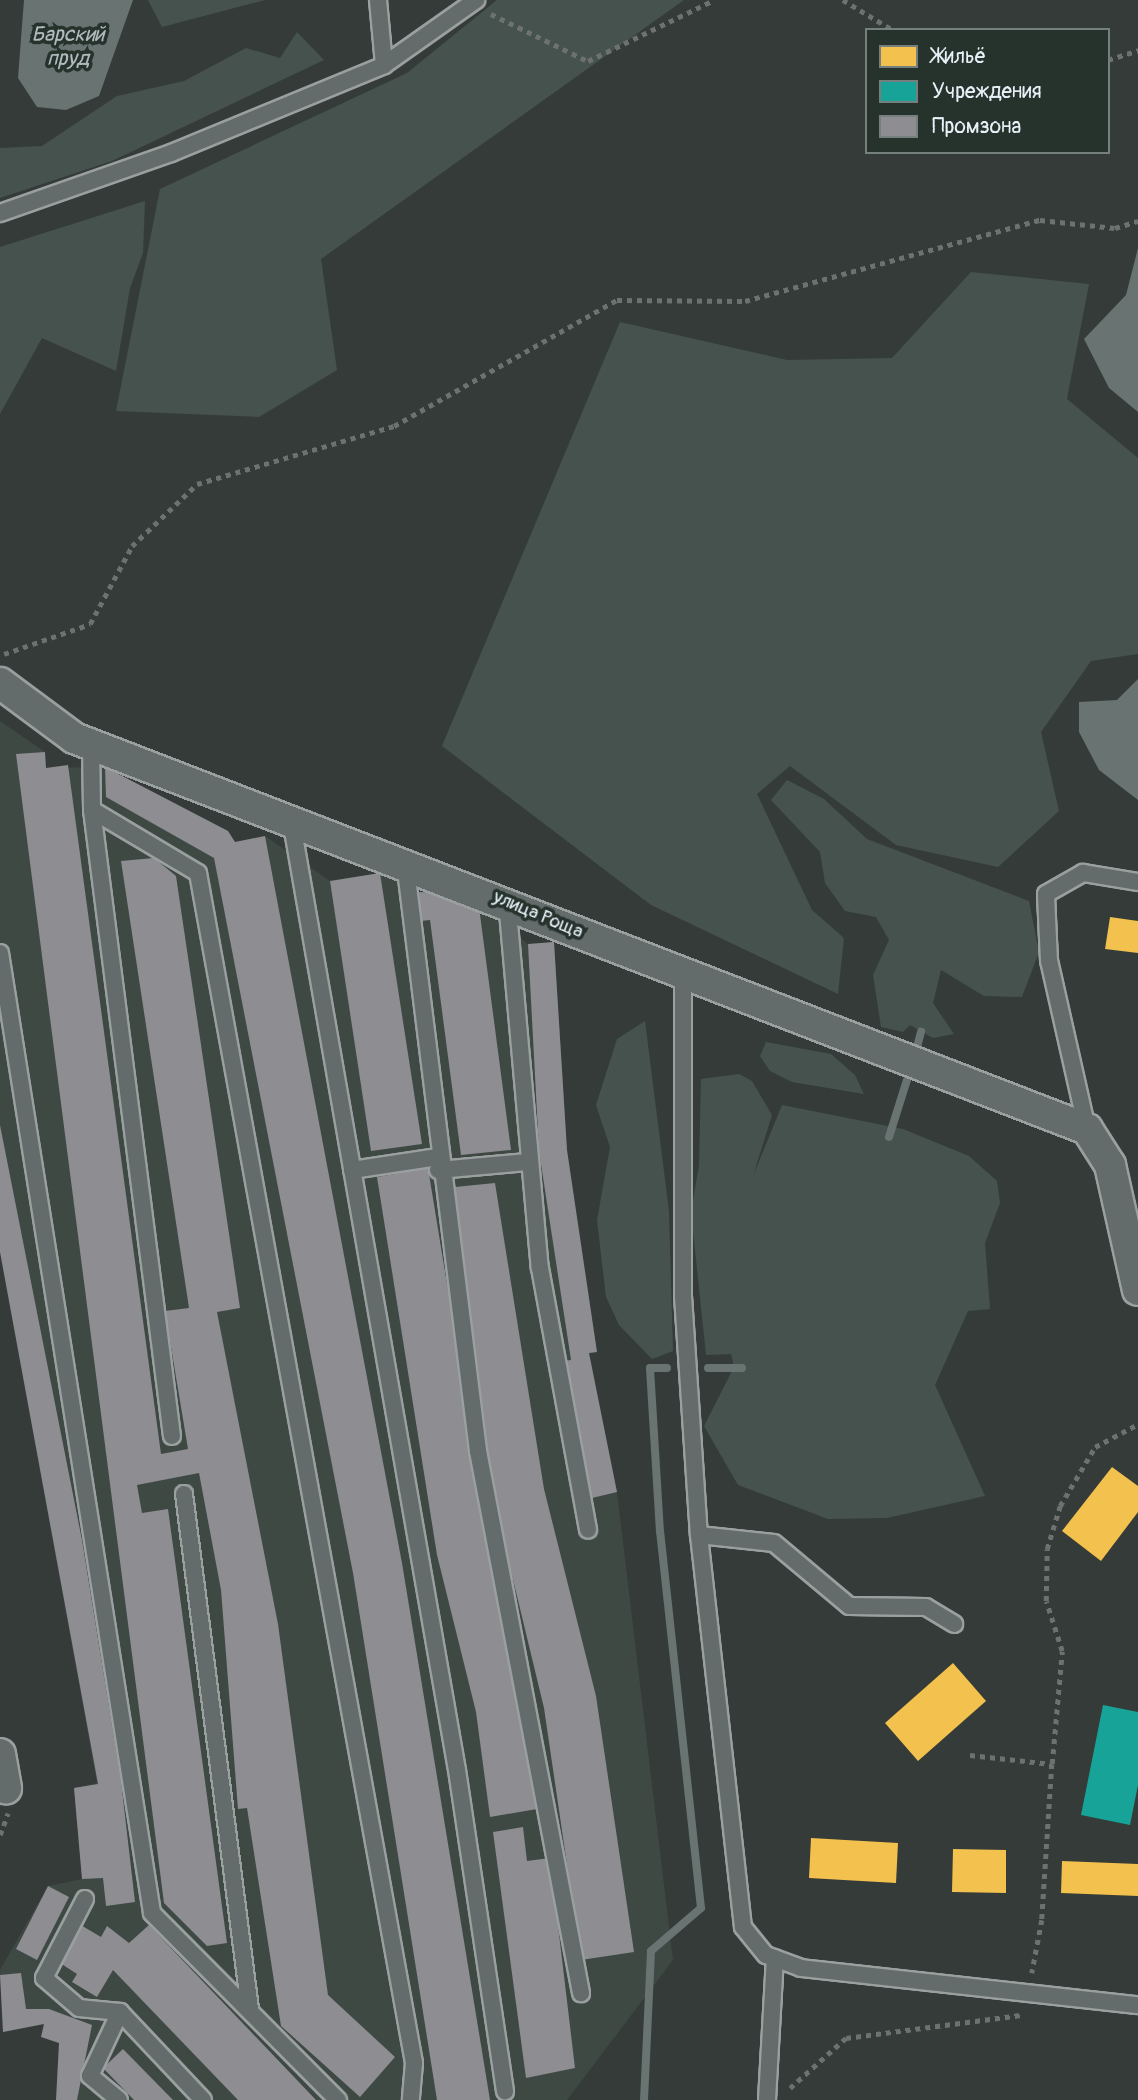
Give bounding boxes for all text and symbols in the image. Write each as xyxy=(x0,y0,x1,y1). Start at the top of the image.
water label: Барский пруд xyxy=(31,22,105,72)
legend xyxy=(865,28,1110,154)
text: Жильё xyxy=(932,43,986,70)
text: Учреждения xyxy=(932,78,1042,105)
text: Промзона xyxy=(932,113,1021,140)
street label: улица Роща xyxy=(490,886,586,944)

